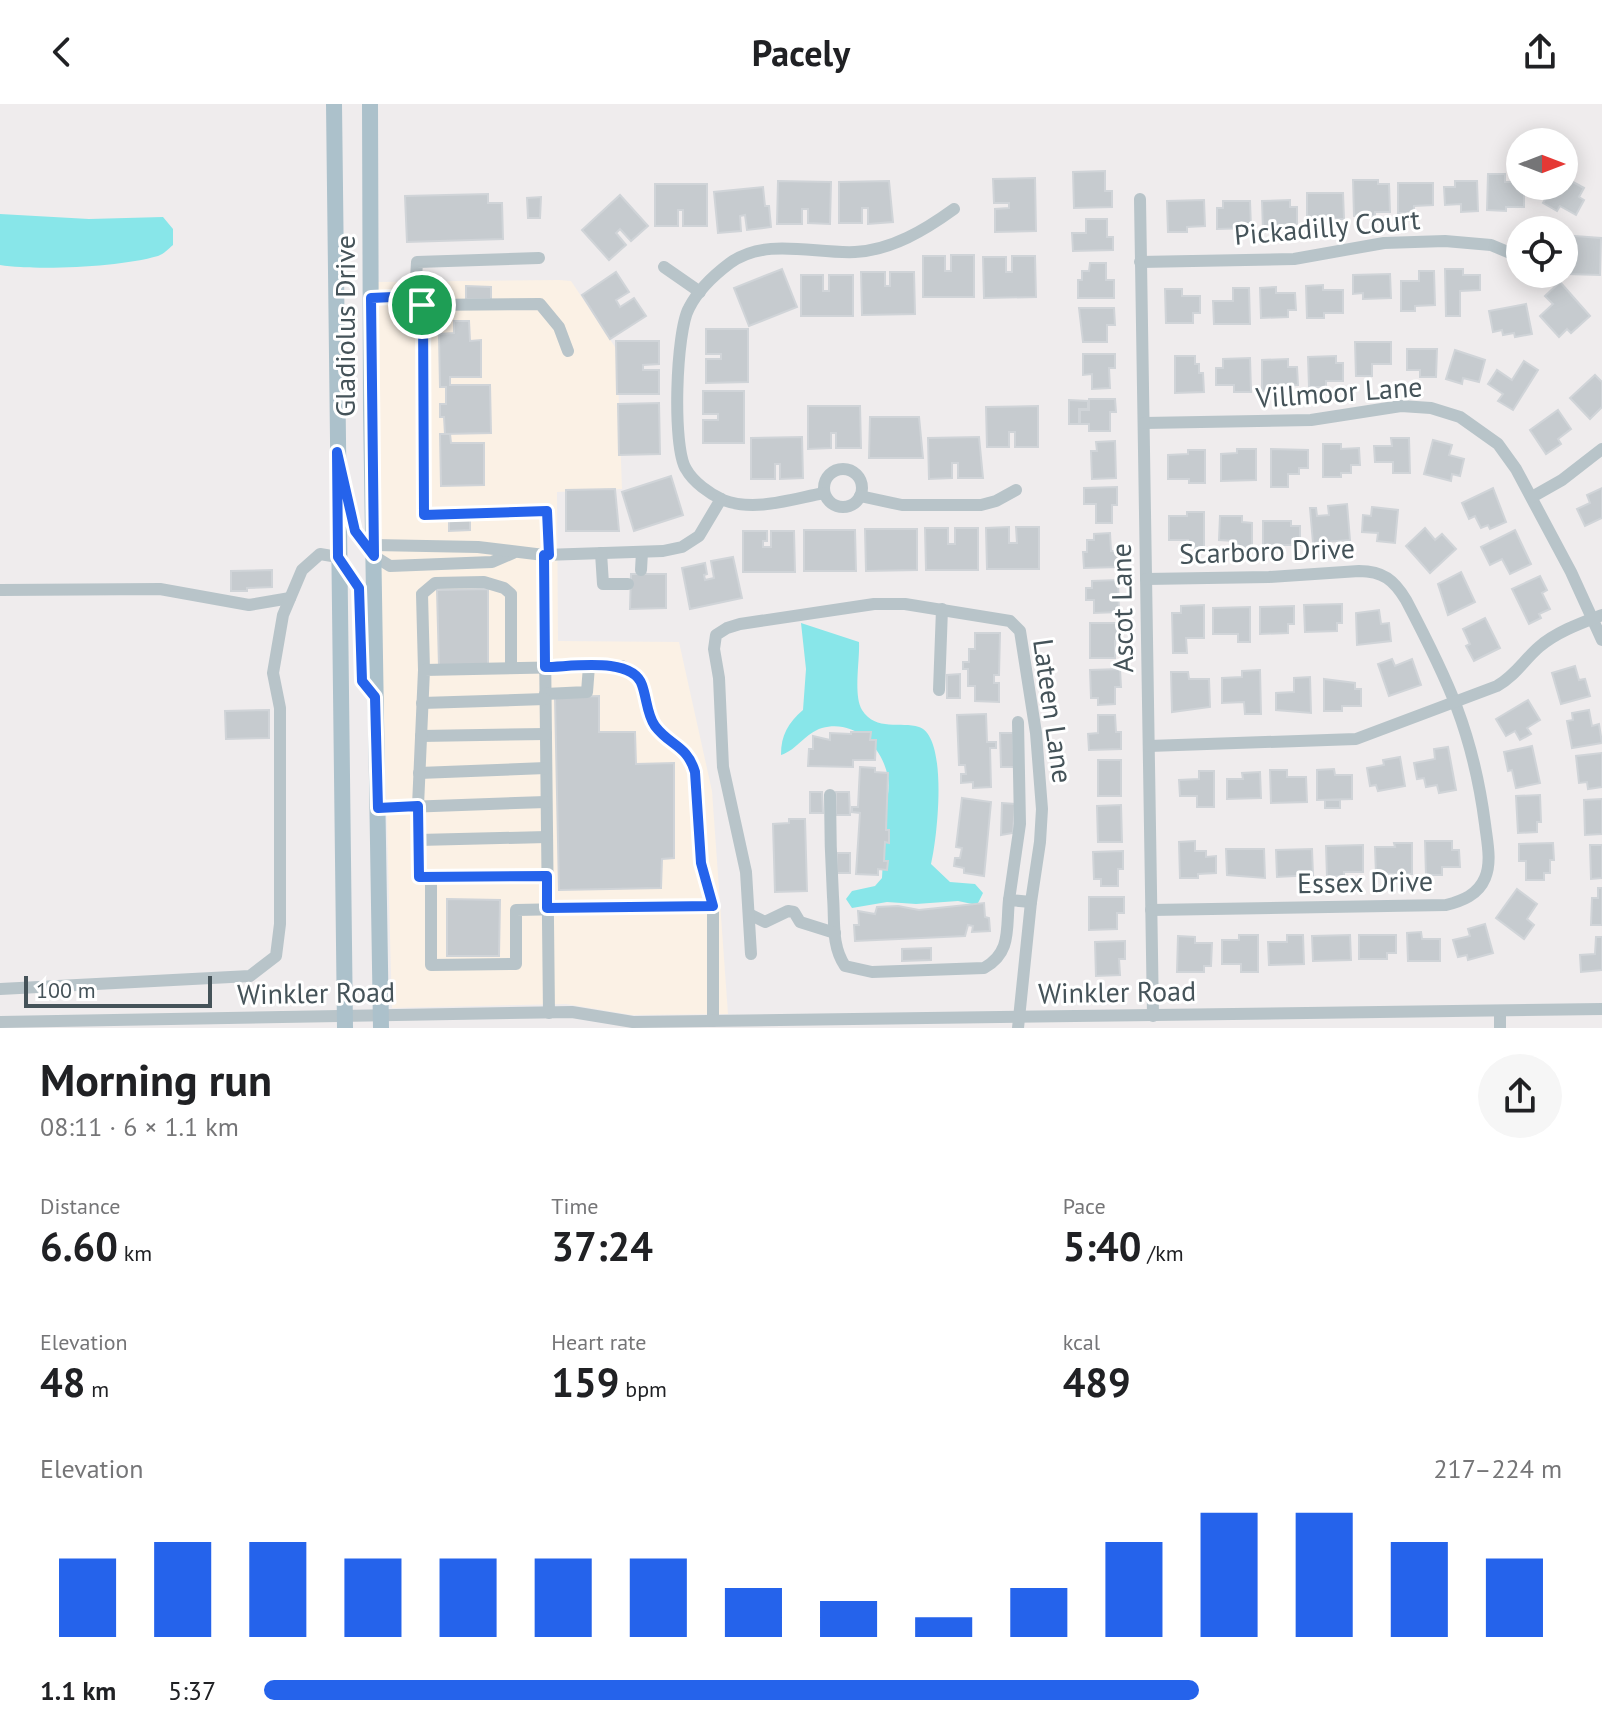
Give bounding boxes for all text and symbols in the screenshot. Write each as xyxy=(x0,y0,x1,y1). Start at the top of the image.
text: Pacely xyxy=(752,29,850,76)
icon: back xyxy=(40,30,84,74)
icon: share xyxy=(1518,30,1562,74)
north arrow xyxy=(1506,128,1578,200)
map controls xyxy=(1506,128,1578,288)
street label: Pickadilly Court xyxy=(1232,200,1422,253)
button: locate xyxy=(1506,216,1578,288)
street label: Gladiolus Drive xyxy=(326,235,363,417)
pin xyxy=(388,271,456,339)
icon: arrive xyxy=(400,283,444,327)
street label: Villmoor Lane xyxy=(1253,367,1423,416)
street label: Scarboro Drive xyxy=(1178,529,1355,572)
street label: Ascot Lane xyxy=(1102,543,1141,673)
street label: Lateen Lane xyxy=(1025,636,1082,785)
street label: Essex Drive xyxy=(1297,862,1433,901)
scale bar xyxy=(24,972,212,1008)
street label: Winkler Road xyxy=(1038,972,1196,1011)
street label: Winkler Road xyxy=(237,973,395,1012)
text: 100 m xyxy=(36,976,96,1004)
text: Morning run xyxy=(40,1051,272,1108)
button: share xyxy=(1478,1054,1562,1138)
text: 08:11 · 6 × 1.1 km xyxy=(40,1110,239,1143)
text: Distance xyxy=(40,1192,121,1220)
text: Time xyxy=(551,1192,598,1220)
text: Pace xyxy=(1063,1192,1106,1220)
text: 6.60 xyxy=(40,1220,118,1272)
text: 37:24 xyxy=(551,1220,653,1272)
text: 5:40 xyxy=(1063,1220,1141,1272)
text: km xyxy=(118,1239,152,1267)
text: /km xyxy=(1141,1239,1184,1267)
text: Elevation xyxy=(40,1328,128,1356)
text: Heart rate xyxy=(551,1328,646,1356)
text: kcal xyxy=(1063,1328,1100,1356)
text: 48 xyxy=(40,1356,85,1408)
text: 159 xyxy=(551,1356,619,1408)
text: 489 xyxy=(1063,1356,1131,1408)
text: m xyxy=(85,1375,109,1403)
text: bpm xyxy=(619,1375,667,1403)
text: Elevation xyxy=(40,1452,144,1485)
text: 217–224 m xyxy=(1433,1452,1562,1485)
text: 1.1 km xyxy=(40,1674,116,1707)
text: 5:37 xyxy=(168,1674,216,1707)

